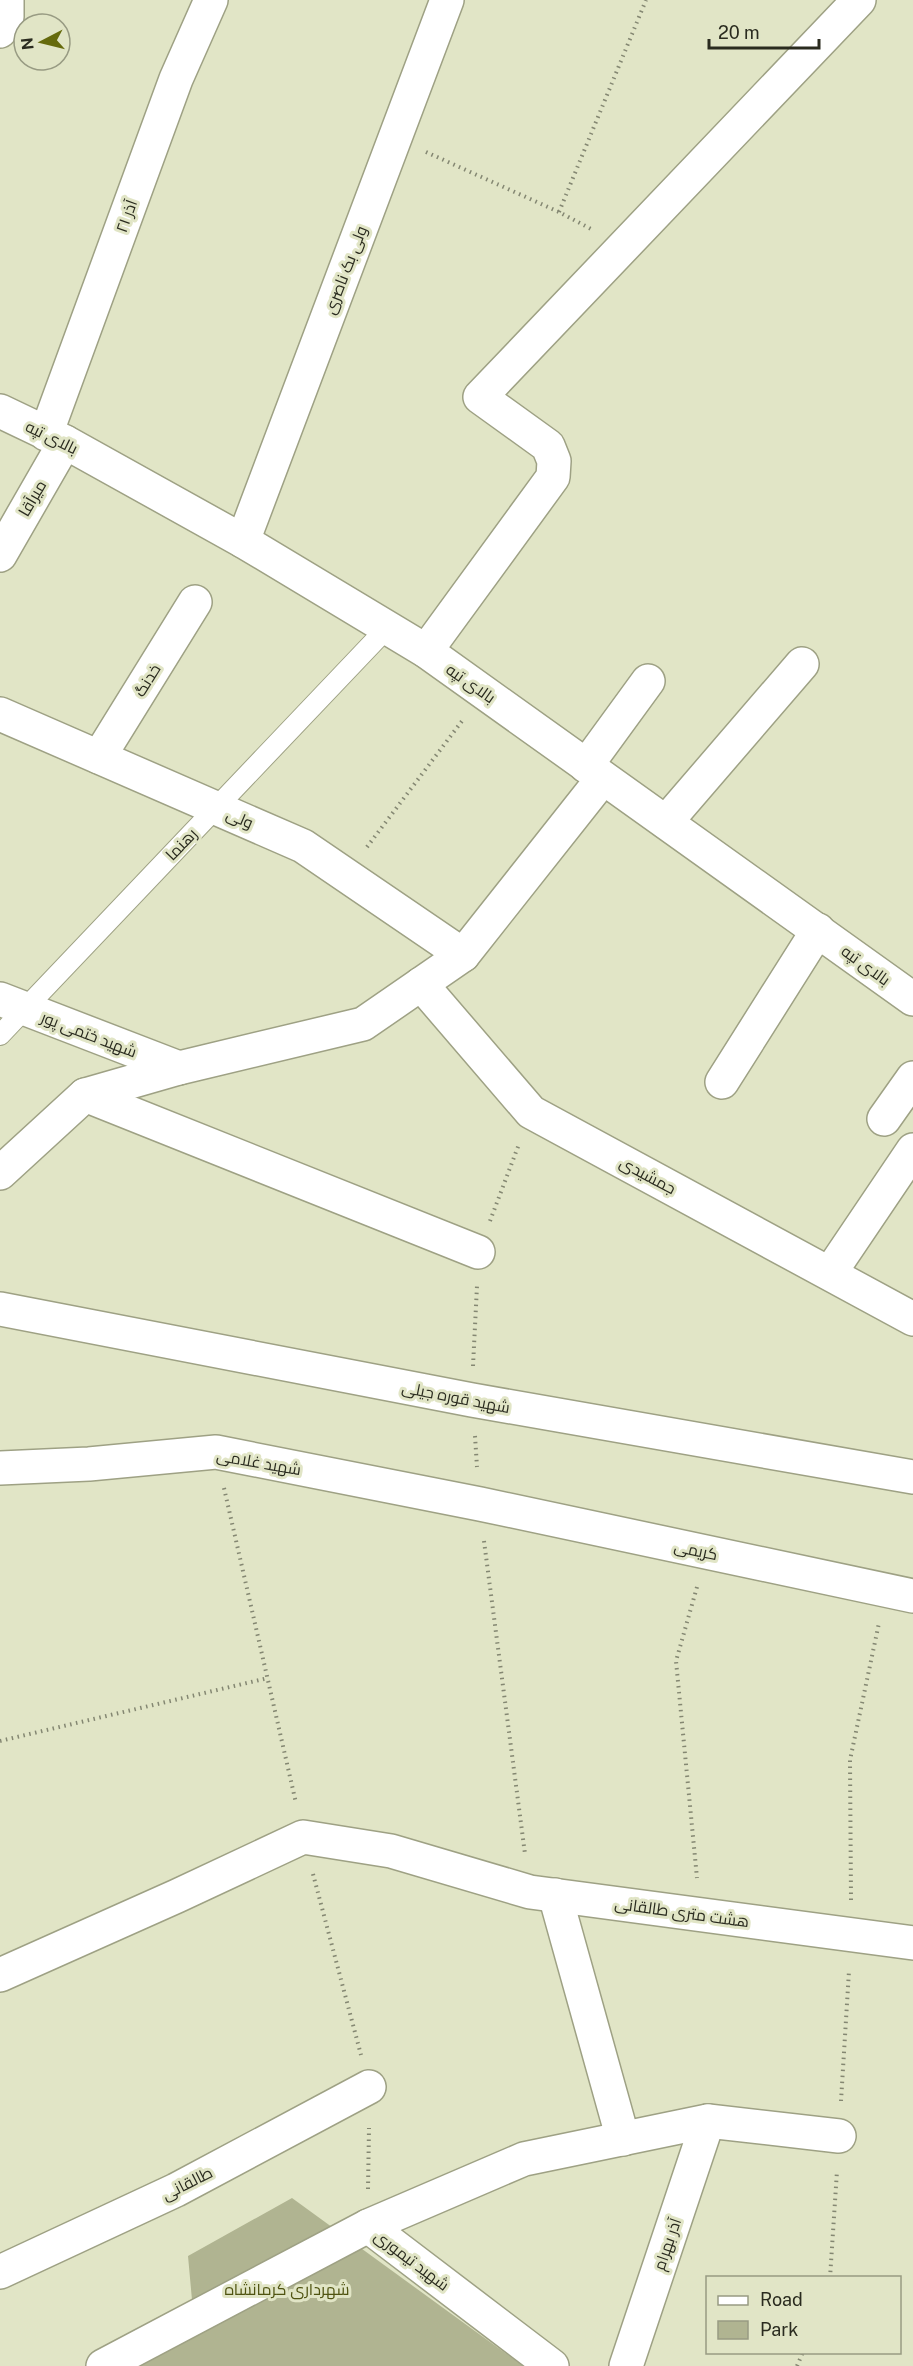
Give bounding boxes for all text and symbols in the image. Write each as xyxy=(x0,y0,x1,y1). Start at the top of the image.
north arrow xyxy=(12,12,72,72)
scale bar xyxy=(709,12,818,50)
text: 20 m xyxy=(718,22,760,43)
text: N xyxy=(17,36,38,51)
street label: ۲۱ آذر xyxy=(112,197,141,235)
street label: ولی بک ناصری xyxy=(320,223,372,317)
street label: بالای تپه xyxy=(22,417,81,459)
street label: میرآقا xyxy=(15,477,50,520)
street label: خدنگ xyxy=(130,660,165,700)
street label: بالای تپه xyxy=(442,660,499,708)
street label: ولی xyxy=(223,804,256,833)
street label: رهنما xyxy=(162,824,201,864)
street label: بالای تپه xyxy=(837,941,894,990)
street label: شهید ختمی پور xyxy=(37,1007,139,1063)
street label: جمشیدی xyxy=(616,1153,679,1199)
street label: شهید قوره جیلی xyxy=(400,1378,512,1418)
street label: شهید غلامی xyxy=(215,1446,303,1480)
street label: کریمی xyxy=(672,1537,719,1565)
street label: هشت متری طالقانی xyxy=(613,1894,751,1932)
street label: طالقانی xyxy=(159,2163,216,2205)
street label: آذر بهرام xyxy=(650,2215,687,2273)
street label: شهید تیموری xyxy=(370,2226,453,2295)
legend xyxy=(706,2276,901,2354)
park label: شهرداری کرمانشاه xyxy=(225,2280,349,2300)
text: Road xyxy=(760,2289,803,2310)
text: Park xyxy=(760,2319,798,2340)

